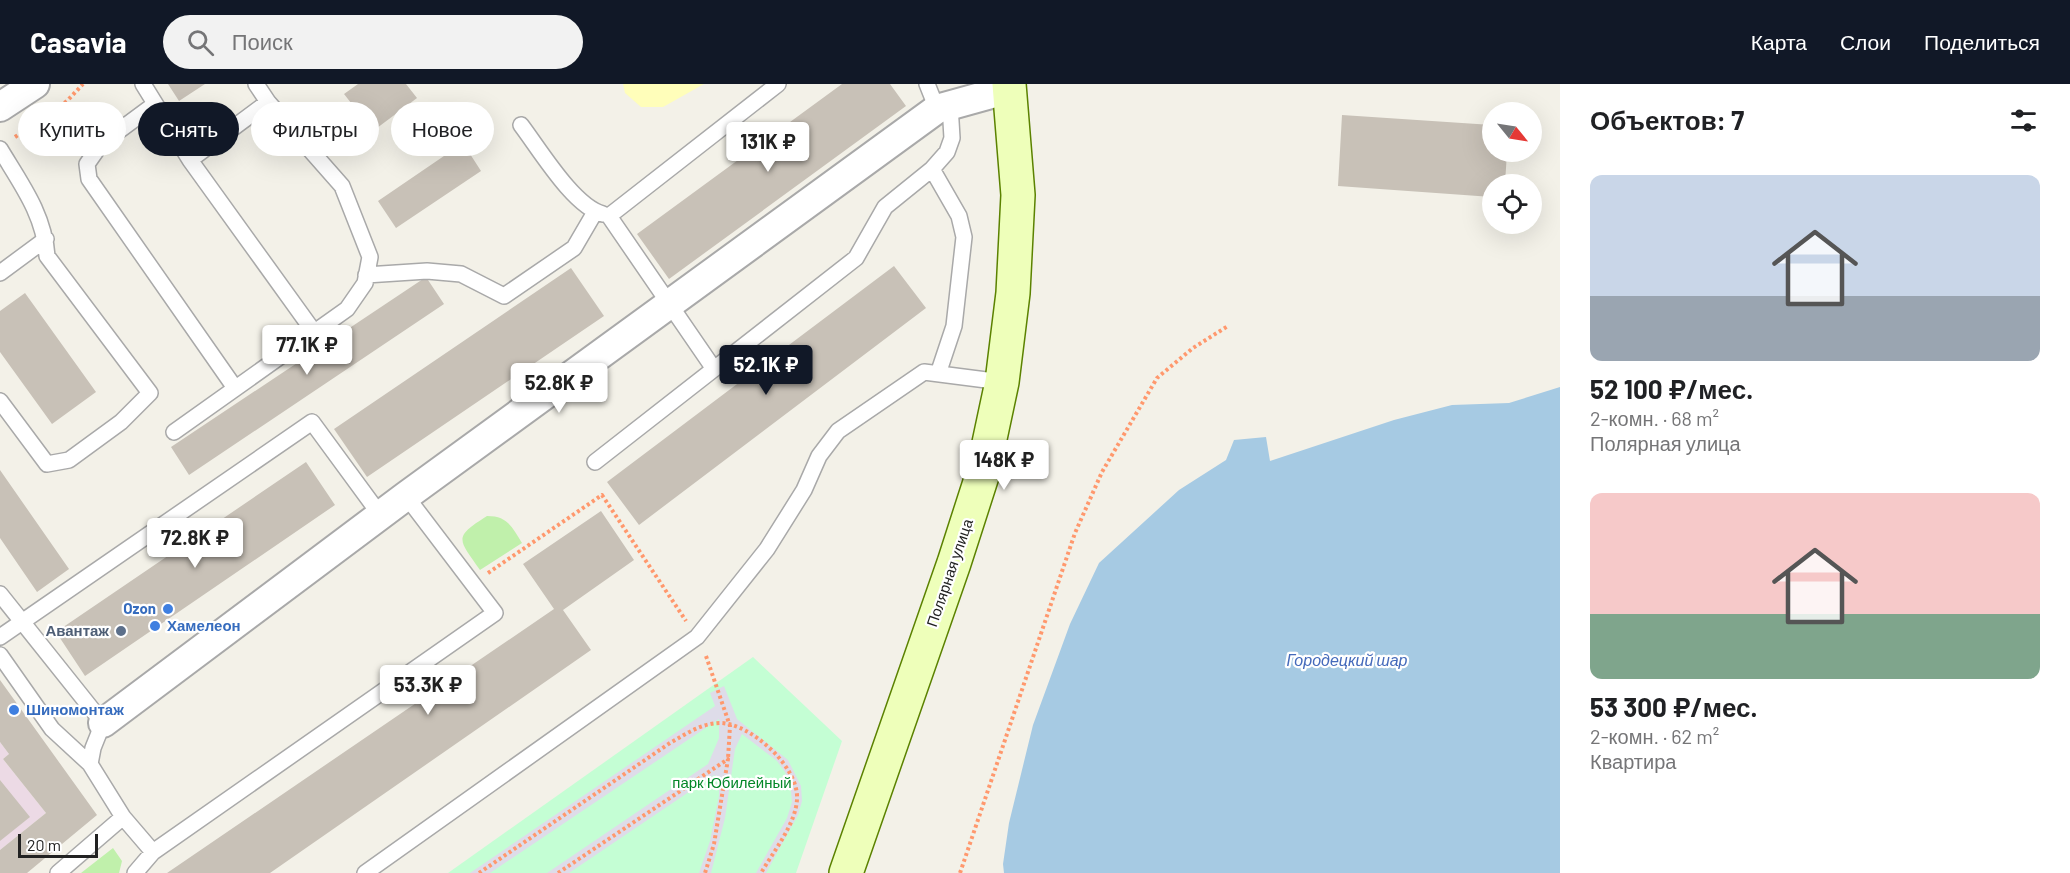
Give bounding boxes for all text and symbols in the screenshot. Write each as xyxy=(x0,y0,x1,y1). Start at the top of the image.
search box xyxy=(163,15,583,69)
text: Casavia xyxy=(30,25,127,59)
icon: search xyxy=(184,26,217,59)
text: Поиск xyxy=(232,28,293,54)
text: Карта xyxy=(1751,29,1807,54)
text: Слои xyxy=(1840,29,1891,54)
text: Поделиться xyxy=(1924,29,2040,54)
chip: Купить xyxy=(18,102,126,156)
chip: Снять xyxy=(138,102,239,156)
chip: Фильтры xyxy=(251,102,379,156)
chip: Новое xyxy=(391,102,494,156)
north arrow xyxy=(1482,102,1542,162)
map controls xyxy=(1482,102,1542,234)
text: Объектов: 7 xyxy=(1590,104,1744,135)
icon: filters xyxy=(2007,104,2040,137)
pin: 131K ₽ xyxy=(719,122,817,173)
text: 131K ₽ xyxy=(740,129,796,153)
button: locate xyxy=(1482,174,1542,234)
icon: home xyxy=(1761,214,1869,322)
pin: 77.1K ₽ xyxy=(252,325,362,376)
text: 77.1K ₽ xyxy=(276,332,338,356)
pin: 52.1K ₽ xyxy=(711,345,821,396)
text: 52.1K ₽ xyxy=(734,352,799,376)
pin: 52.8K ₽ xyxy=(504,363,614,414)
text: 52.8K ₽ xyxy=(525,370,593,394)
text: 52 100 ₽/мес. xyxy=(1590,373,1753,404)
text: 2-комн. · 68 m² xyxy=(1590,406,1719,430)
text: Полярная улица xyxy=(1590,431,1741,455)
pin: 148K ₽ xyxy=(955,440,1053,491)
text: 148K ₽ xyxy=(974,447,1034,471)
street label: Полярная улица xyxy=(922,516,976,629)
pin: 72.8K ₽ xyxy=(140,518,250,569)
text: 72.8K ₽ xyxy=(161,525,229,549)
icon: home xyxy=(1761,532,1869,640)
place label: Ozon xyxy=(123,599,156,617)
marker: Ozon xyxy=(161,602,175,616)
place label: Хамелеон xyxy=(167,616,241,634)
marker: Хамелеон xyxy=(148,619,162,633)
place label: Авантаж xyxy=(45,621,109,639)
marker: Авантаж xyxy=(114,624,128,638)
water label: Городецкий шар xyxy=(1287,650,1408,669)
pin: 53.3K ₽ xyxy=(373,665,483,716)
text: 53.3K ₽ xyxy=(394,672,462,696)
text: 53 300 ₽/мес. xyxy=(1590,691,1758,722)
place label: Шиномонтаж xyxy=(26,700,124,718)
marker: Шиномонтаж xyxy=(7,703,21,717)
text: 2-комн. · 62 m² xyxy=(1590,724,1719,748)
text: Квартира xyxy=(1590,749,1676,773)
park label: парк Юбилейный xyxy=(672,773,792,791)
scale bar xyxy=(18,831,98,858)
text: 20 m xyxy=(27,835,61,854)

